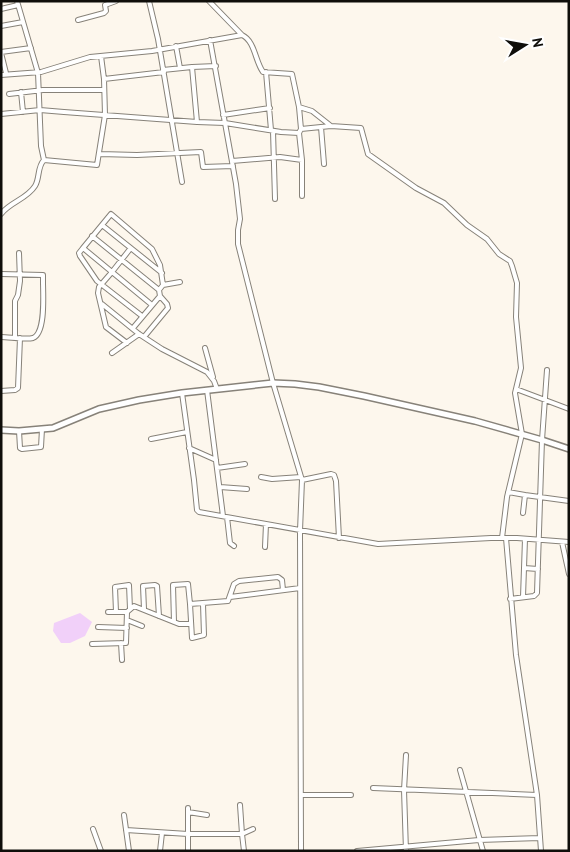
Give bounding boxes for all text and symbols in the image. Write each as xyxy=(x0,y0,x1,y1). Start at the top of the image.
north arrow xyxy=(500,20,550,70)
text: N xyxy=(528,36,547,49)

